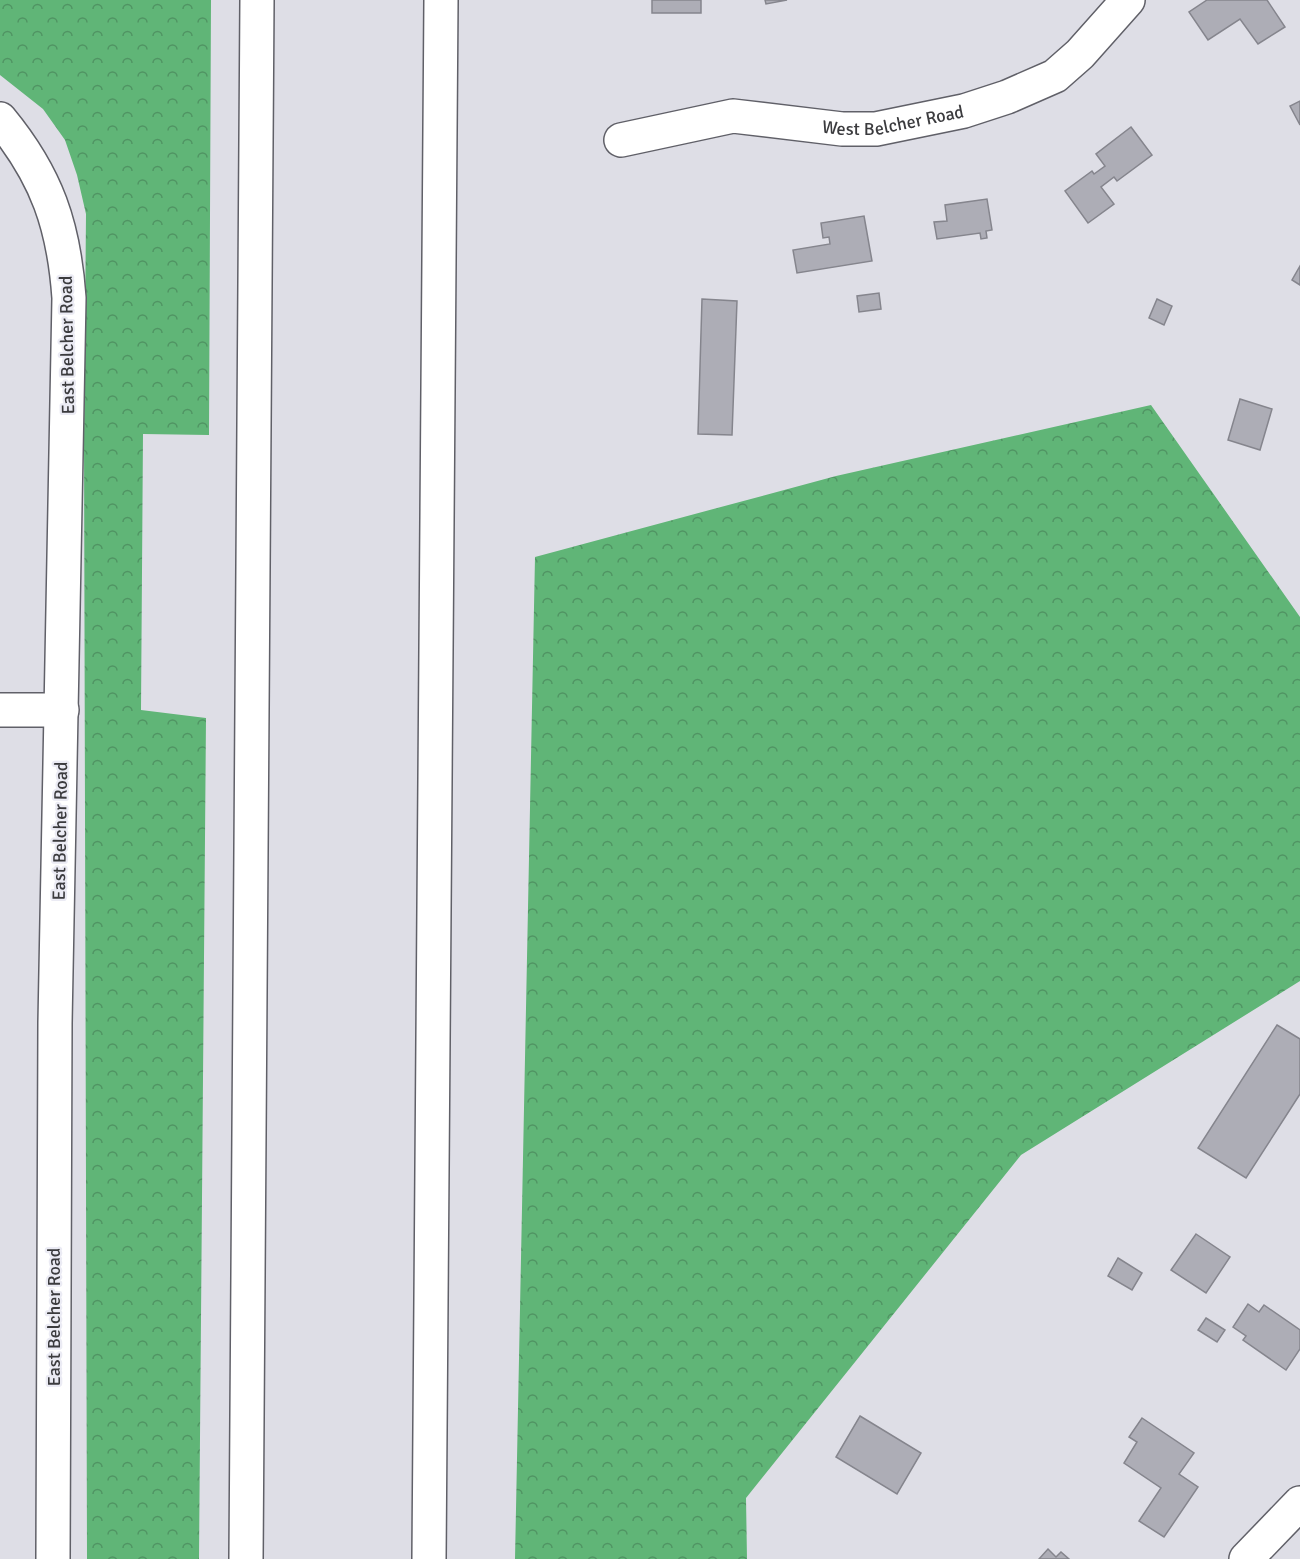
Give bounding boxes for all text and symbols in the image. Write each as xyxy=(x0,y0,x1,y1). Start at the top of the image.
street label: West Belcher Road xyxy=(821,100,966,140)
street label: East Belcher Road xyxy=(55,275,79,415)
street label: East Belcher Road xyxy=(48,761,72,901)
street label: East Belcher Road xyxy=(43,1248,65,1386)

